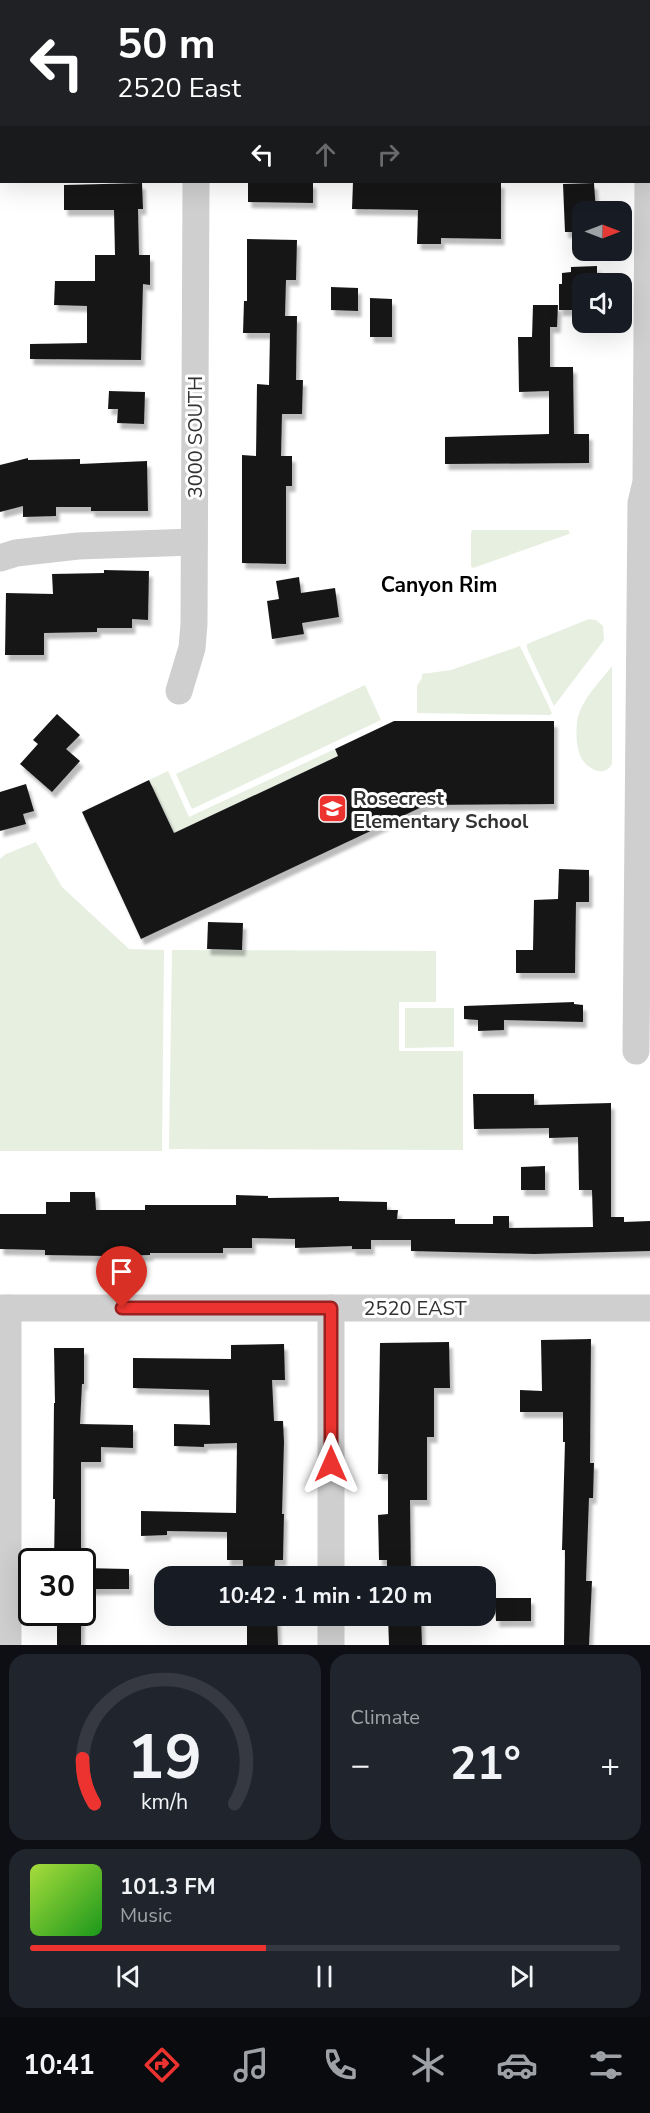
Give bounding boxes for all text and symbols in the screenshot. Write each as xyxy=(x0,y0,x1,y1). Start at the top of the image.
text: 50 m xyxy=(117,16,216,73)
icon: left xyxy=(18,24,96,102)
text: 2520 East xyxy=(117,70,241,107)
icon: left xyxy=(246,138,279,171)
icon: ahead xyxy=(309,138,342,171)
icon: right xyxy=(372,138,405,171)
north arrow xyxy=(572,201,632,261)
map controls xyxy=(572,201,632,333)
button: sound xyxy=(572,273,632,333)
street label: 3000 SOUTH xyxy=(182,376,209,498)
district label: Canyon Rim xyxy=(381,571,497,599)
place label: Rosecrest Elementary School xyxy=(353,785,529,835)
school or university icon: Rosecrest Elementary School xyxy=(316,793,348,825)
pin xyxy=(96,1246,147,1308)
icon: arrive xyxy=(105,1255,138,1288)
street label: 2520 EAST xyxy=(363,1295,467,1322)
position arrow xyxy=(299,1432,363,1496)
speed limit sign: 30 xyxy=(18,1548,96,1626)
text: 10:42 · 1 min · 120 m xyxy=(218,1581,432,1611)
text: Climate xyxy=(351,1704,420,1731)
text: 19 xyxy=(127,1715,202,1800)
text: 21° xyxy=(450,1734,521,1795)
text: − xyxy=(351,1743,370,1788)
text: + xyxy=(600,1743,620,1788)
text: km/h xyxy=(141,1787,188,1817)
text: 101.3 FM xyxy=(120,1872,216,1902)
text: Music xyxy=(120,1902,172,1929)
icon: previous xyxy=(112,1960,145,1993)
icon: pause xyxy=(308,1960,341,1993)
icon: next xyxy=(505,1960,538,1993)
icon: directions xyxy=(141,2044,183,2086)
icon: music xyxy=(230,2044,272,2086)
icon: phone xyxy=(319,2044,361,2086)
icon: climate xyxy=(407,2044,449,2086)
icon: car xyxy=(496,2044,538,2086)
icon: filters xyxy=(585,2044,627,2086)
text: 10:41 xyxy=(23,2047,95,2084)

